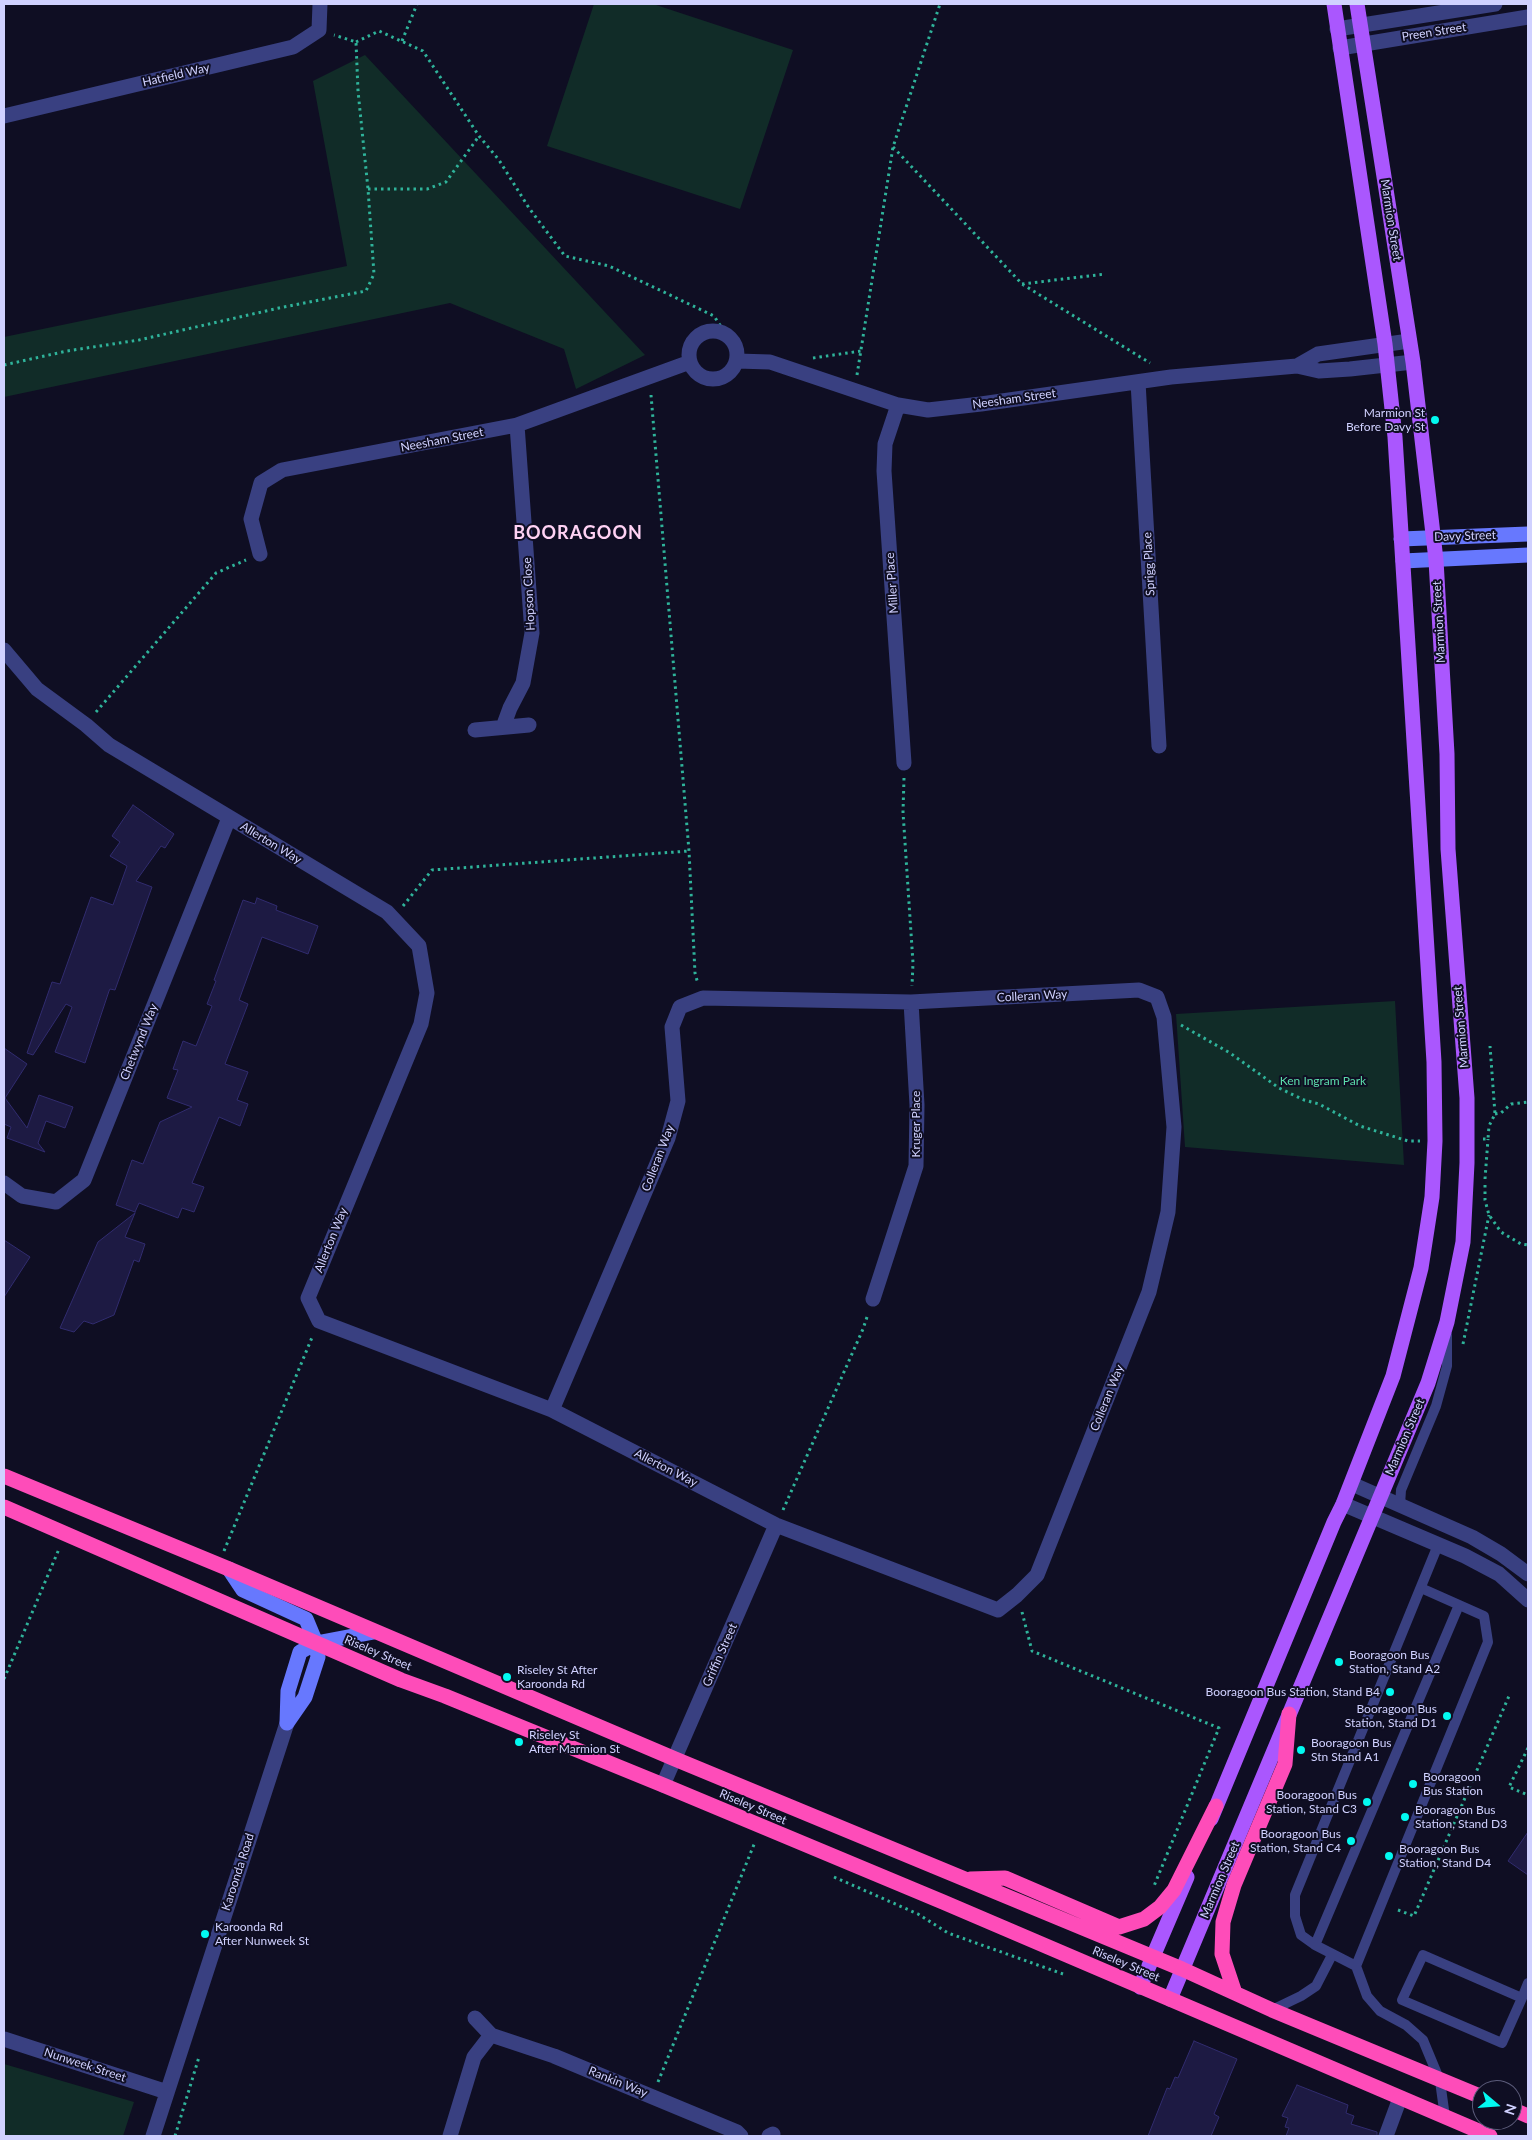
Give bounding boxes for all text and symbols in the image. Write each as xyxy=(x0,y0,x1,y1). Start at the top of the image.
street label: Preen Street xyxy=(1401,20,1467,44)
street label: Hatfield Way xyxy=(141,60,211,90)
street label: Marmion Street xyxy=(1377,178,1405,262)
street label: Neesham Street xyxy=(971,386,1057,412)
place label: Marmion St Before Davy St xyxy=(1346,406,1425,434)
marker: Marmion St Before Davy St xyxy=(1429,414,1441,426)
street label: Neesham Street xyxy=(399,425,485,455)
district label: BOORAGOON xyxy=(512,522,644,544)
street label: Davy Street xyxy=(1434,528,1496,544)
street label: Sprigg Place xyxy=(1140,532,1158,596)
street label: Miller Place xyxy=(883,552,901,614)
street label: Hopson Close xyxy=(520,557,538,631)
street label: Marmion Street xyxy=(1430,581,1448,663)
street label: Allerton Way xyxy=(238,819,304,867)
street label: Marmion Street xyxy=(1450,985,1472,1069)
street label: Colleran Way xyxy=(996,987,1068,1005)
street label: Chetwynd Way xyxy=(117,1002,161,1082)
park label: Ken Ingram Park xyxy=(1280,1074,1366,1088)
street label: Kruger Place xyxy=(909,1091,923,1157)
street label: Colleran Way xyxy=(639,1123,677,1193)
street label: Allerton Way xyxy=(311,1205,351,1275)
street label: Colleran Way xyxy=(1087,1363,1127,1433)
street label: Marmion Street xyxy=(1382,1396,1428,1478)
street label: Allerton Way xyxy=(632,1446,700,1490)
street label: Griffin Street xyxy=(700,1621,740,1689)
street label: Riseley Street xyxy=(342,1632,414,1674)
place label: Booragoon Bus Station, Stand A2 xyxy=(1349,1648,1440,1676)
marker: Booragoon Bus Station, Stand A2 xyxy=(1333,1656,1345,1668)
place label: Riseley St After Karoonda Rd xyxy=(517,1663,597,1691)
marker: Riseley St After Karoonda Rd xyxy=(501,1671,513,1683)
place label: Booragoon Bus Station, Stand B4 xyxy=(1206,1685,1380,1699)
marker: Booragoon Bus Station, Stand B4 xyxy=(1384,1686,1396,1698)
place label: Booragoon Bus Station, Stand D1 xyxy=(1345,1702,1437,1730)
marker: Booragoon Bus Station, Stand D1 xyxy=(1441,1710,1453,1722)
place label: Riseley St After Marmion St xyxy=(529,1728,620,1756)
marker: Riseley St After Marmion St xyxy=(513,1736,525,1748)
place label: Booragoon Bus Stn Stand A1 xyxy=(1311,1736,1392,1764)
marker: Booragoon Bus Stn Stand A1 xyxy=(1295,1744,1307,1756)
place label: Booragoon Bus Station xyxy=(1423,1770,1483,1798)
marker: Booragoon Bus Station xyxy=(1407,1778,1419,1790)
street label: Riseley Street xyxy=(717,1786,789,1828)
place label: Booragoon Bus Station, Stand C3 xyxy=(1266,1788,1357,1816)
marker: Booragoon Bus Station, Stand C3 xyxy=(1361,1796,1373,1808)
place label: Booragoon Bus Station, Stand D3 xyxy=(1415,1803,1507,1831)
marker: Booragoon Bus Station, Stand D3 xyxy=(1399,1811,1411,1823)
place label: Booragoon Bus Station, Stand C4 xyxy=(1250,1827,1341,1855)
street label: Karoonda Road xyxy=(219,1831,257,1913)
marker: Booragoon Bus Station, Stand C4 xyxy=(1345,1835,1357,1847)
street label: Marmion Street xyxy=(1197,1839,1243,1921)
place label: Booragoon Bus Station, Stand D4 xyxy=(1399,1842,1491,1870)
marker: Booragoon Bus Station, Stand D4 xyxy=(1383,1850,1395,1862)
place label: Karoonda Rd After Nunweek St xyxy=(215,1920,309,1948)
marker: Karoonda Rd After Nunweek St xyxy=(199,1928,211,1940)
street label: Riseley Street xyxy=(1090,1943,1162,1985)
street label: Nunweek Street xyxy=(42,2045,128,2085)
street label: Rankin Way xyxy=(586,2064,650,2100)
north arrow xyxy=(1472,2080,1522,2130)
text: N xyxy=(1501,2102,1521,2117)

